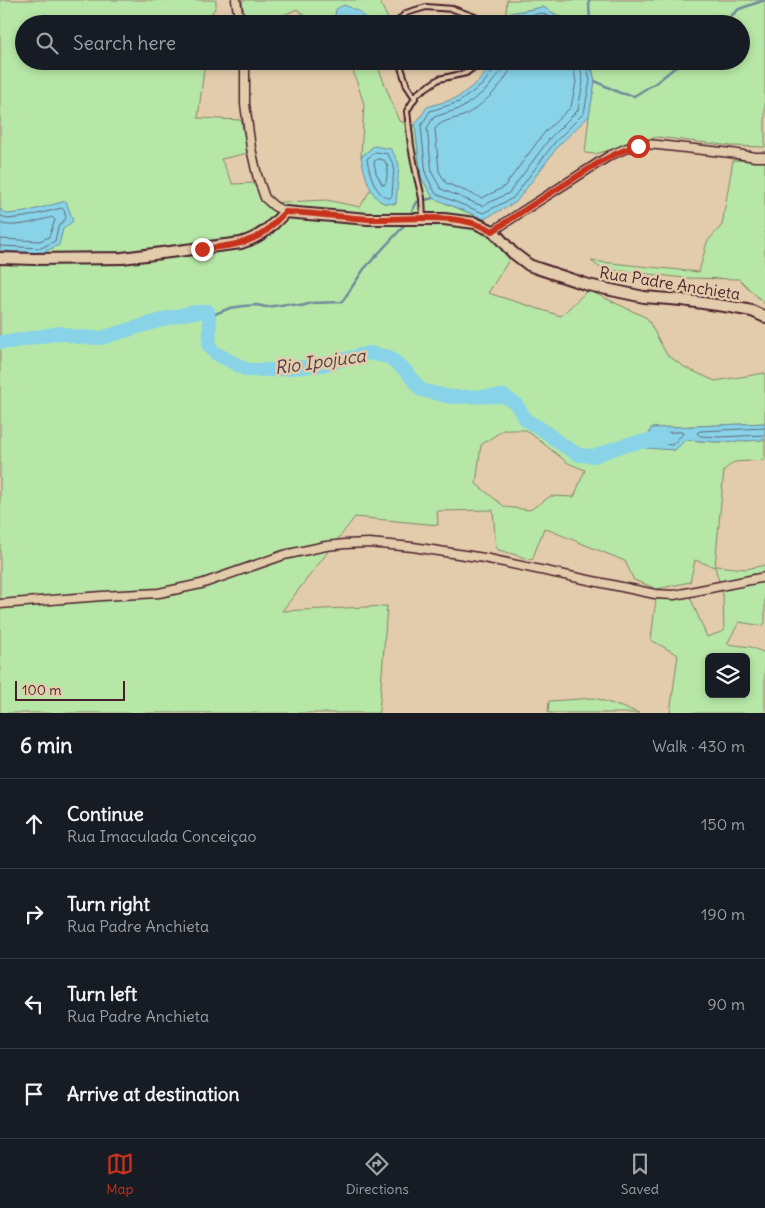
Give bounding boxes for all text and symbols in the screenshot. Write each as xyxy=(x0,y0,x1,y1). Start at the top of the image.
search box xyxy=(15,15,750,70)
icon: search xyxy=(33,29,61,57)
text: Search here xyxy=(73,31,176,55)
route start xyxy=(627,135,650,158)
route end xyxy=(191,238,214,261)
street label: Rua Padre Anchieta xyxy=(598,262,742,304)
water label: Rio Ipojuca xyxy=(273,343,369,379)
map controls xyxy=(705,653,750,698)
button: layers xyxy=(705,653,750,698)
scale bar xyxy=(15,678,125,701)
text: 100 m xyxy=(22,681,62,699)
text: 6 min xyxy=(20,732,72,759)
text: Walk · 430 m xyxy=(652,736,745,756)
text: Continue xyxy=(67,802,144,826)
icon: ahead xyxy=(20,810,48,838)
text: 150 m xyxy=(701,814,745,834)
text: Rua Imaculada Conceiçao xyxy=(67,826,257,846)
text: Turn right xyxy=(67,892,150,916)
icon: right xyxy=(20,900,48,928)
text: 190 m xyxy=(701,904,745,924)
text: Rua Padre Anchieta xyxy=(67,916,209,936)
text: Turn left xyxy=(67,982,137,1006)
icon: left xyxy=(20,990,48,1018)
text: 90 m xyxy=(707,994,745,1014)
text: Rua Padre Anchieta xyxy=(67,1006,209,1026)
icon: arrive xyxy=(20,1080,48,1108)
text: Arrive at destination xyxy=(67,1082,240,1106)
tab: Map xyxy=(106,1150,134,1198)
tab: Directions xyxy=(346,1150,409,1198)
tab: Saved xyxy=(621,1150,659,1198)

